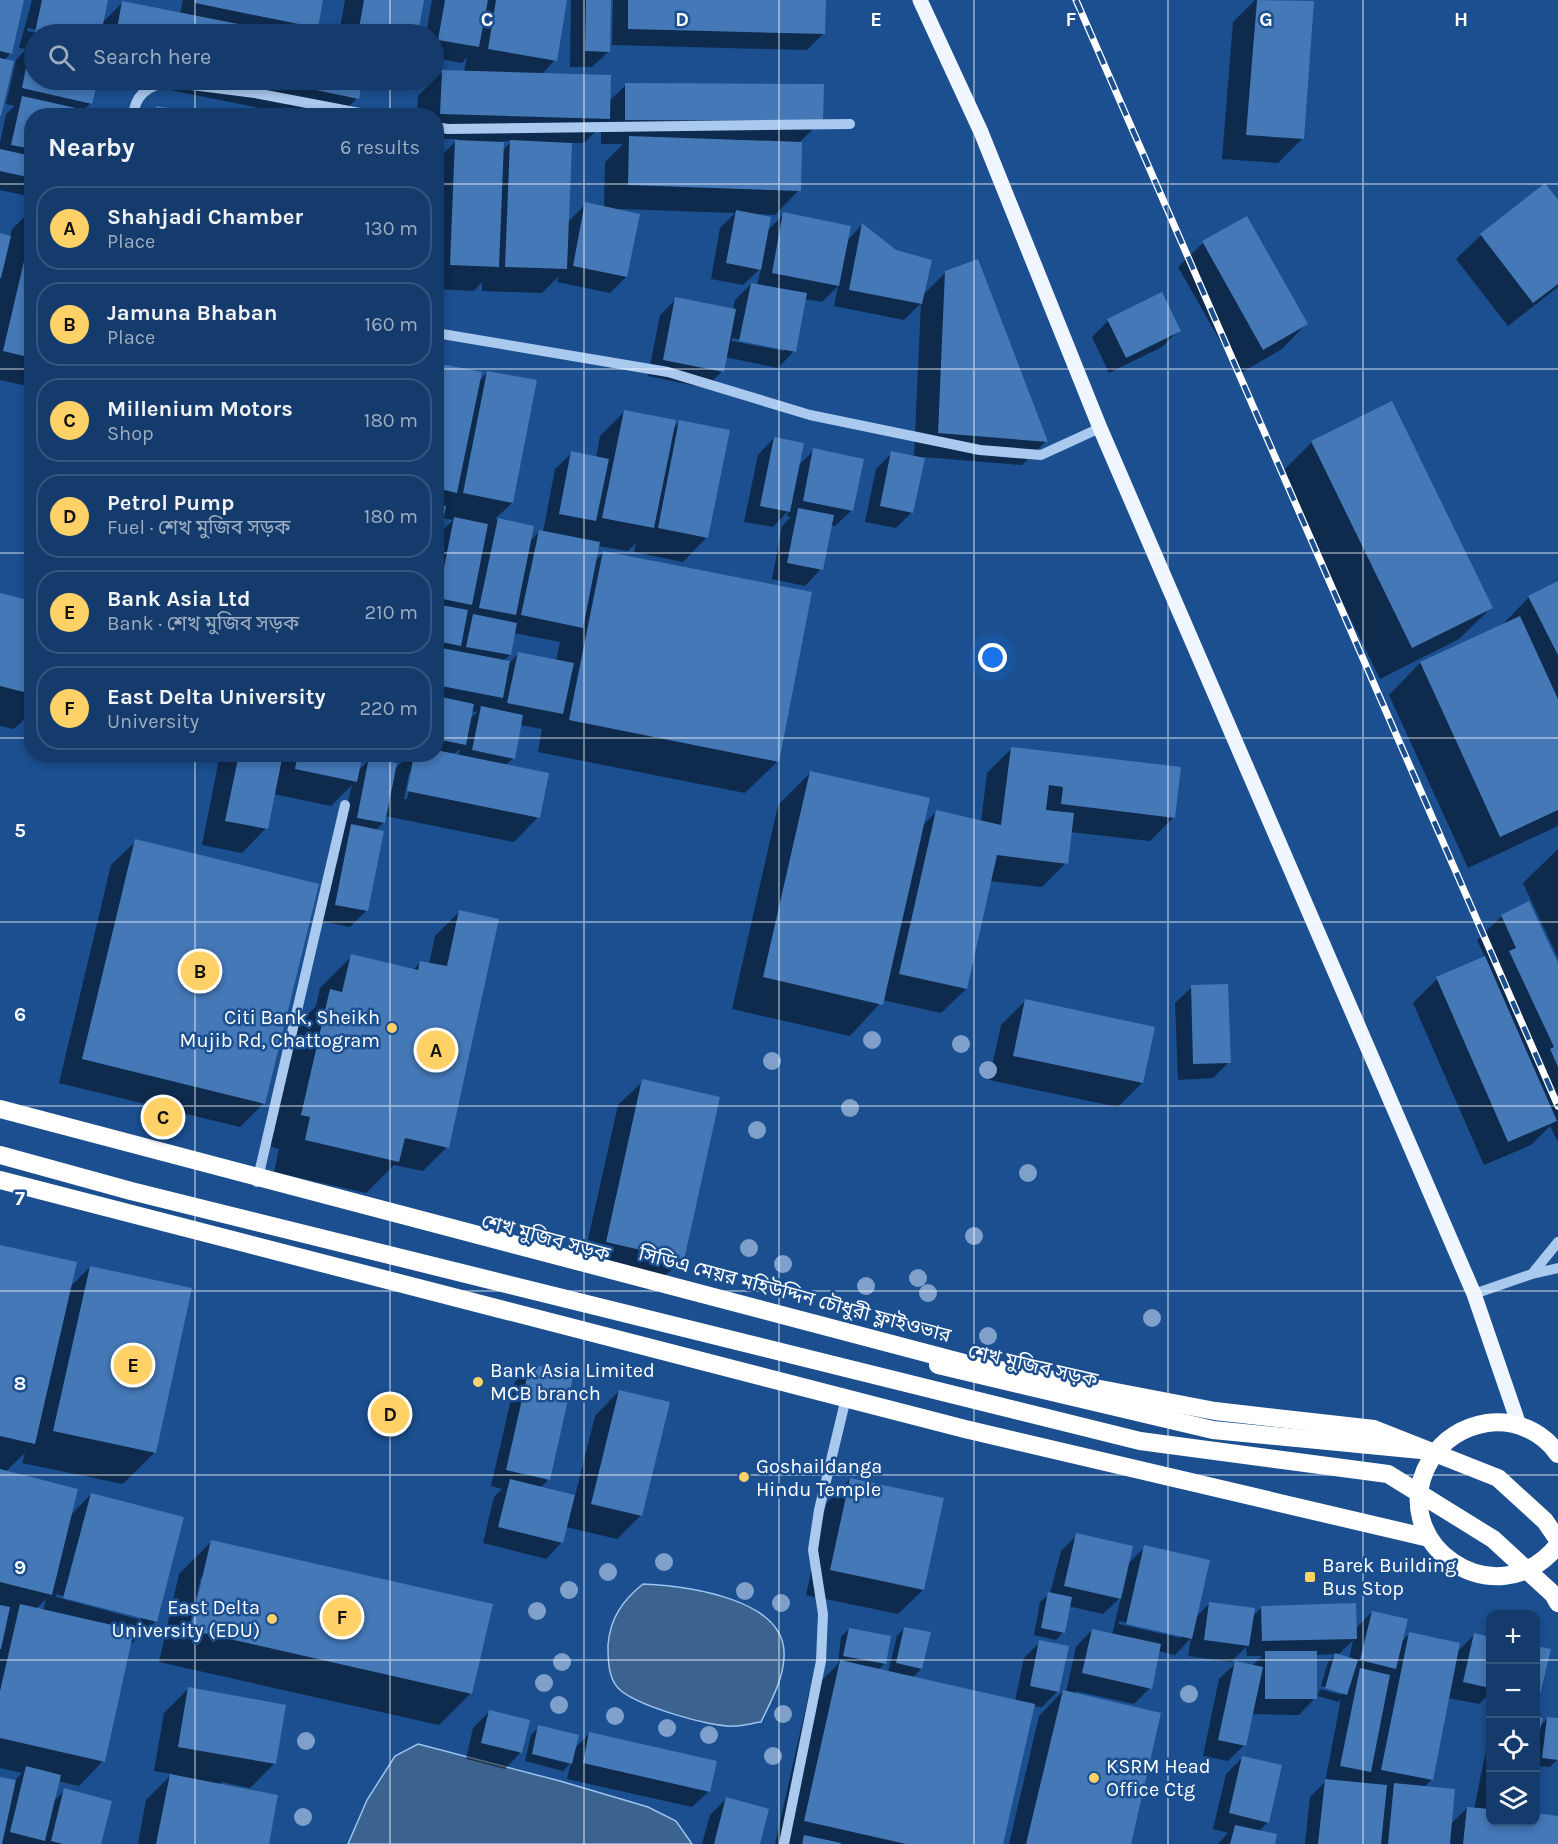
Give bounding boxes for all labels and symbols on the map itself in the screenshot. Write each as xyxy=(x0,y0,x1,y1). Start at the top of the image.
text: C xyxy=(481,8,493,31)
text: D xyxy=(675,8,689,31)
text: E xyxy=(870,8,882,31)
text: F xyxy=(1066,8,1077,31)
text: G xyxy=(1259,8,1273,31)
text: H xyxy=(1454,8,1468,31)
your location xyxy=(978,643,1007,672)
text: 5 xyxy=(14,819,26,842)
pin: B xyxy=(180,948,220,994)
text: 6 xyxy=(14,1003,26,1026)
place label: Citi Bank, Sheikh Mujib Rd, Chattogram xyxy=(180,1006,380,1052)
marker: Citi Bank, Sheikh Mujib Rd, Chattogram xyxy=(385,1021,399,1035)
pin: A xyxy=(416,1028,456,1072)
pin: C xyxy=(144,1094,182,1140)
text: 7 xyxy=(15,1187,25,1210)
street label: শেখ মুজিব সড়ক xyxy=(479,1208,614,1266)
street label: সিডিএ মেয়র মহিউদ্দিন চৌধুরী ফ্লাইওভার xyxy=(635,1240,955,1348)
street label: শেখ মুজিব সড়ক xyxy=(966,1338,1101,1392)
pin: E xyxy=(114,1342,152,1388)
place label: Bank Asia Limited MCB branch xyxy=(490,1359,655,1405)
text: 8 xyxy=(14,1372,26,1395)
marker: Bank Asia Limited MCB branch xyxy=(471,1375,485,1389)
pin: D xyxy=(370,1392,410,1436)
place label: Goshaildanga Hindu Temple xyxy=(756,1455,882,1501)
marker: Goshaildanga Hindu Temple xyxy=(737,1470,751,1484)
place label: Barek Building Bus Stop xyxy=(1322,1554,1456,1600)
text: 9 xyxy=(14,1556,26,1579)
marker: Barek Building Bus Stop xyxy=(1303,1570,1317,1584)
pin: F xyxy=(322,1594,362,1640)
place label: East Delta University (EDU) xyxy=(112,1596,260,1642)
marker: East Delta University (EDU) xyxy=(265,1612,279,1626)
place label: KSRM Head Office Ctg xyxy=(1106,1755,1211,1801)
marker: KSRM Head Office Ctg xyxy=(1087,1771,1101,1785)

